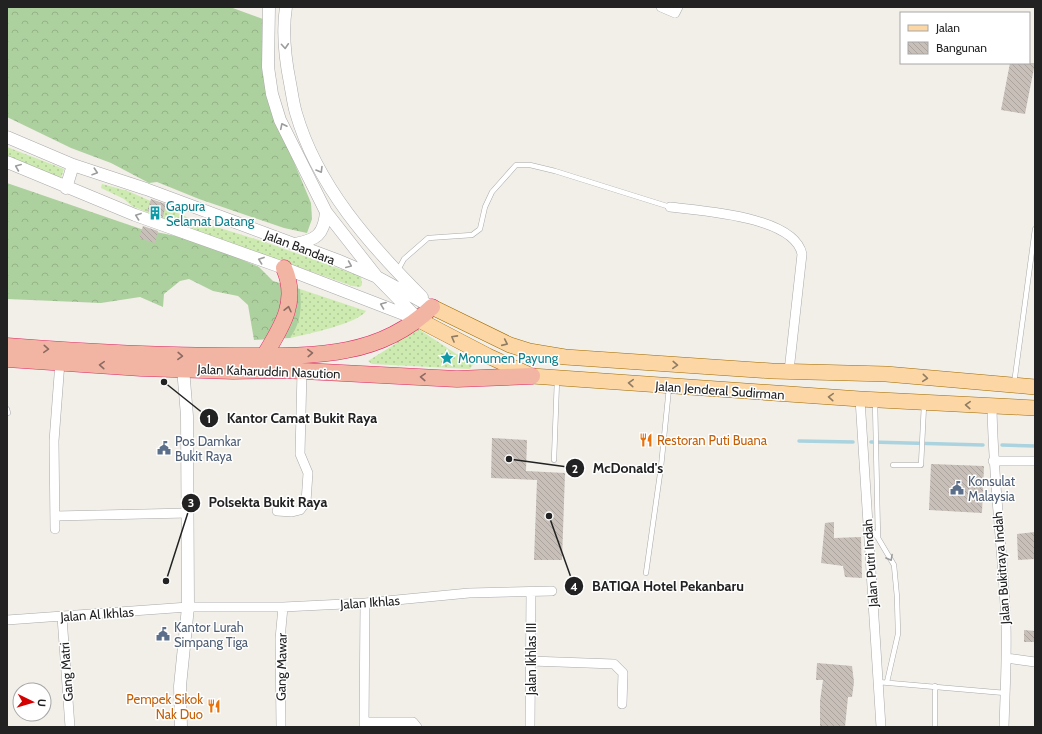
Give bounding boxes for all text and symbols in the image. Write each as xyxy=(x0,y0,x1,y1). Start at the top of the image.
legend xyxy=(900,12,1030,64)
text: Jalan xyxy=(935,20,960,35)
text: Bangunan xyxy=(936,40,987,55)
one-way arrow xyxy=(280,43,289,49)
one-way arrow xyxy=(280,123,288,130)
one-way arrow xyxy=(15,164,23,172)
one-way arrow xyxy=(316,166,323,173)
one-way arrow xyxy=(92,167,99,176)
place label: Gapura Selamat Datang xyxy=(166,198,255,229)
building icon: Gapura Selamat Datang xyxy=(147,205,163,221)
one-way arrow xyxy=(135,213,142,221)
street label: Jalan Bandara xyxy=(262,226,338,268)
one-way arrow xyxy=(257,256,264,265)
one-way arrow xyxy=(344,260,352,268)
one-way arrow xyxy=(379,302,386,310)
one-way arrow xyxy=(283,306,291,312)
one-way arrow xyxy=(451,336,458,343)
one-way arrow xyxy=(501,338,508,346)
one-way arrow xyxy=(43,345,49,354)
one-way arrow xyxy=(307,349,313,358)
place icon: Monumen Payung xyxy=(439,350,455,366)
place label: Monumen Payung xyxy=(458,350,559,366)
one-way arrow xyxy=(177,352,183,361)
street label: Jalan Kaharuddin Nasution xyxy=(196,360,341,381)
one-way arrow xyxy=(672,360,678,369)
one-way arrow xyxy=(99,361,105,370)
one-way arrow xyxy=(420,373,426,381)
one-way arrow xyxy=(922,373,928,382)
street label: Jalan Jenderal Sudirman xyxy=(654,377,785,402)
one-way arrow xyxy=(628,379,634,388)
one-way arrow xyxy=(828,393,834,402)
one-way arrow xyxy=(965,400,971,409)
callout: Kantor Camat Bukit Raya xyxy=(199,405,386,431)
text: Kantor Camat Bukit Raya xyxy=(227,409,377,427)
text: 1 xyxy=(207,411,211,426)
restaurant icon: Restoran Puti Buana xyxy=(638,432,654,448)
place label: Restoran Puti Buana xyxy=(657,432,768,448)
place label: Pos Damkar Bukit Raya xyxy=(175,433,242,464)
public building icon: Pos Damkar Bukit Raya xyxy=(156,440,172,456)
callout: McDonald's xyxy=(565,455,672,481)
text: McDonald's xyxy=(593,459,663,477)
text: 2 xyxy=(572,461,578,476)
place label: Konsulat Malaysia xyxy=(968,473,1016,504)
public building icon: Konsulat Malaysia xyxy=(949,480,965,496)
callout: Polsekta Bukit Raya xyxy=(181,490,336,516)
text: Polsekta Bukit Raya xyxy=(209,493,328,511)
text: 3 xyxy=(188,495,194,510)
street label: Jalan Bukitraya Indah xyxy=(989,511,1013,626)
street label: Jalan Putri Indah xyxy=(859,518,881,609)
one-way arrow xyxy=(885,554,892,561)
callout: BATIQA Hotel Pekanbaru xyxy=(564,573,752,599)
text: BATIQA Hotel Pekanbaru xyxy=(592,577,744,595)
text: 4 xyxy=(570,579,578,594)
street label: Jalan Ikhlas xyxy=(339,592,401,612)
street label: Jalan Al Ikhlas xyxy=(59,603,135,625)
place label: Kantor Lurah Simpang Tiga xyxy=(174,619,249,650)
street label: Jalan Ikhlas III xyxy=(523,623,539,696)
public building icon: Kantor Lurah Simpang Tiga xyxy=(155,626,171,642)
street label: Gang Mawar xyxy=(272,632,290,701)
street label: Gang Matri xyxy=(56,642,76,702)
north arrow xyxy=(12,682,52,722)
place label: Pempek Sikok Nak Duo xyxy=(126,691,203,722)
text: U xyxy=(35,698,49,708)
restaurant icon: Pempek Sikok Nak Duo xyxy=(206,698,222,714)

